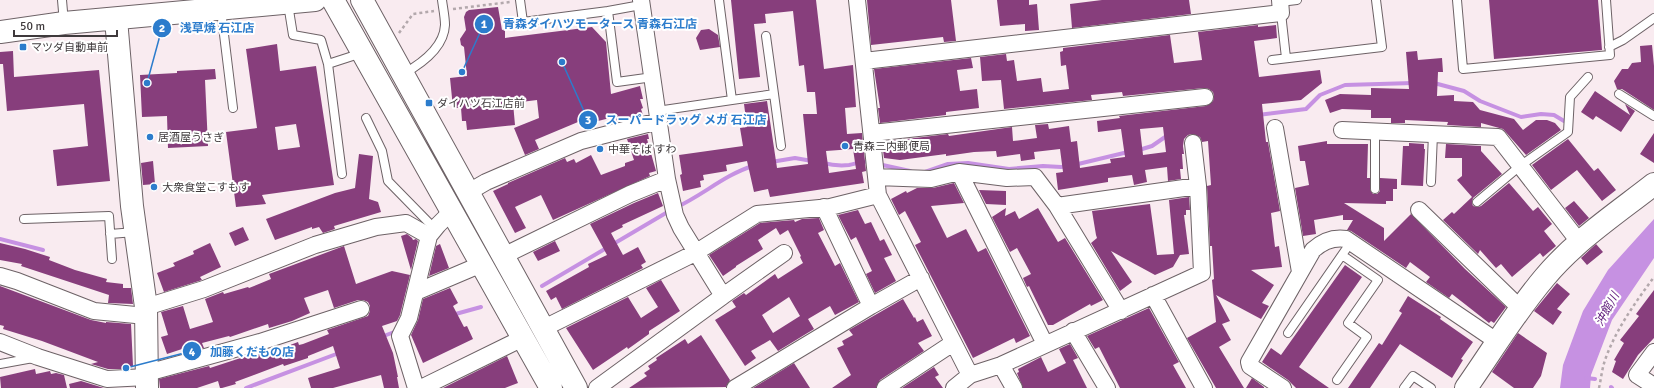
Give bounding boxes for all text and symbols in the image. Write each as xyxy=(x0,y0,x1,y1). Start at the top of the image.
scale bar xyxy=(14,12,117,38)
callout: 青森ダイハツモータース 青森石江店 xyxy=(474,12,705,36)
callout: 浅草焼 石江店 xyxy=(152,16,263,40)
text: 1 xyxy=(481,17,488,32)
text: 青森ダイハツモータース 青森石江店 xyxy=(503,17,697,32)
text: 50 m xyxy=(20,19,45,34)
text: 2 xyxy=(159,21,165,36)
text: 浅草焼 石江店 xyxy=(180,21,254,36)
place label: マツダ自動車前 xyxy=(31,41,108,54)
marker: マツダ自動車前 xyxy=(18,42,28,52)
place label: ダイハツ石江店前 xyxy=(437,97,525,110)
marker: ダイハツ石江店前 xyxy=(424,98,434,108)
callout: スーパードラッグ メガ 石江店 xyxy=(578,108,775,132)
text: 3 xyxy=(585,113,591,128)
text: スーパードラッグ メガ 石江店 xyxy=(605,113,767,128)
place label: 居酒屋うさぎ xyxy=(158,131,224,144)
marker: 居酒屋うさぎ xyxy=(145,132,155,142)
place label: 青森三内郵便局 xyxy=(853,140,930,153)
marker: 青森三内郵便局 xyxy=(840,141,850,151)
place label: 中華そば すわ xyxy=(608,143,676,156)
marker: 中華そば すわ xyxy=(595,144,605,154)
place label: 大衆食堂こすもす xyxy=(162,181,250,194)
marker: 大衆食堂こすもす xyxy=(149,182,159,192)
water label: 沖館川 xyxy=(1592,288,1624,329)
callout: 加藤くだもの店 xyxy=(182,339,302,363)
text: 4 xyxy=(189,345,196,360)
text: 加藤くだもの店 xyxy=(210,345,294,360)

